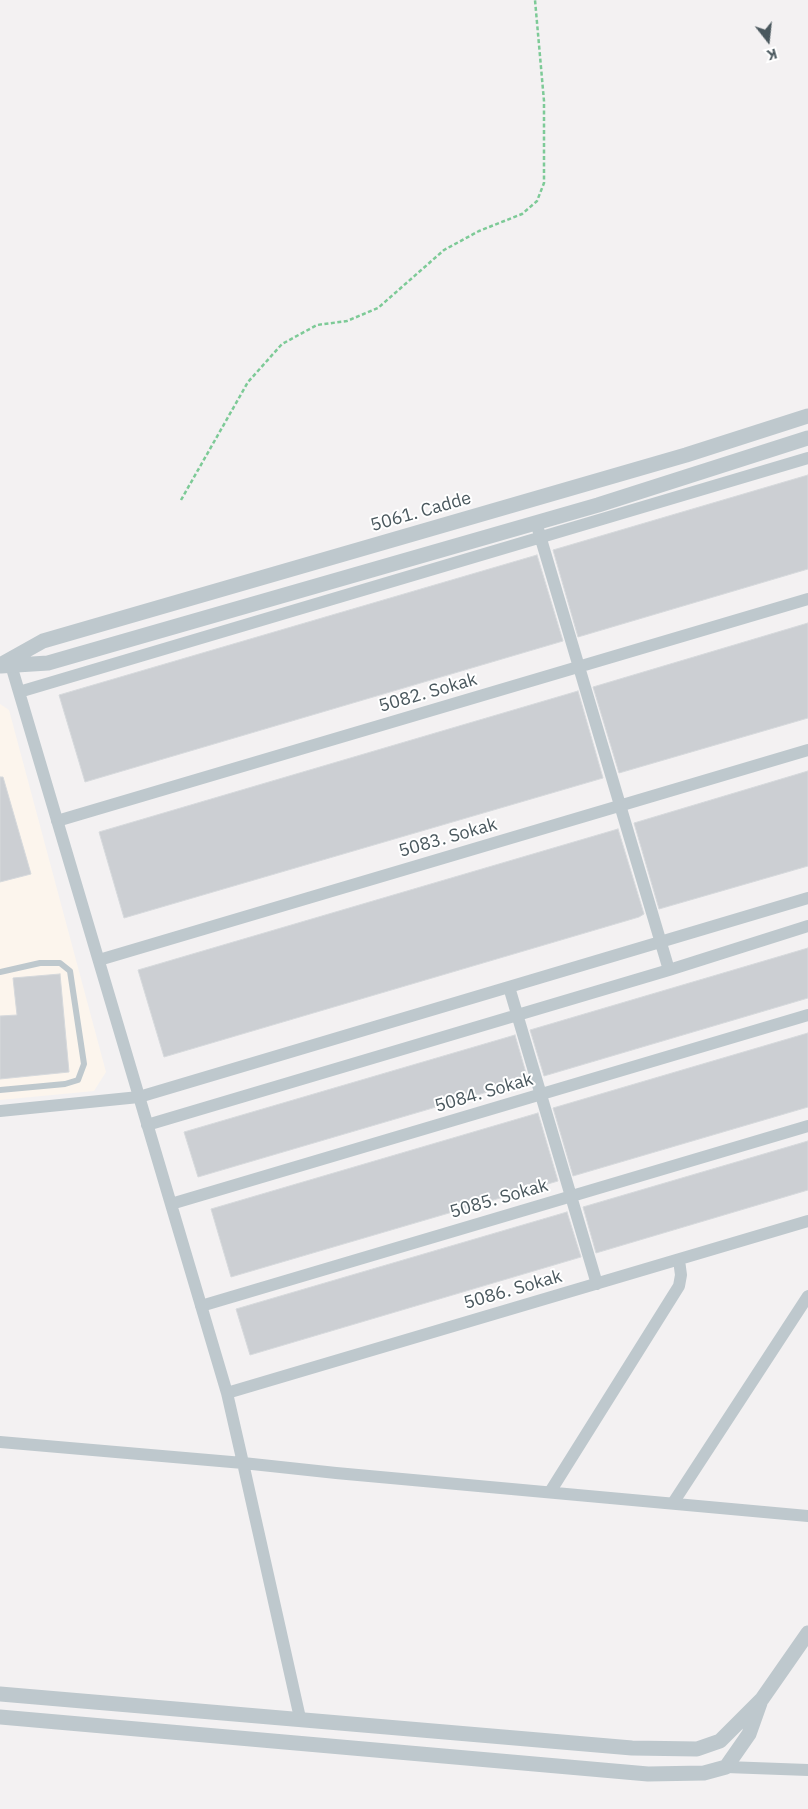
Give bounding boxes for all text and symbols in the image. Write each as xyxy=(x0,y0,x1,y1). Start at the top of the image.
north arrow xyxy=(743,15,793,65)
text: K xyxy=(765,44,779,64)
street label: 5061. Cadde xyxy=(368,487,474,537)
street label: 5082. Sokak xyxy=(376,669,480,717)
street label: 5083. Sokak xyxy=(396,814,500,862)
street label: 5084. Sokak xyxy=(432,1069,536,1117)
street label: 5085. Sokak xyxy=(447,1175,551,1223)
street label: 5086. Sokak xyxy=(461,1266,565,1314)

